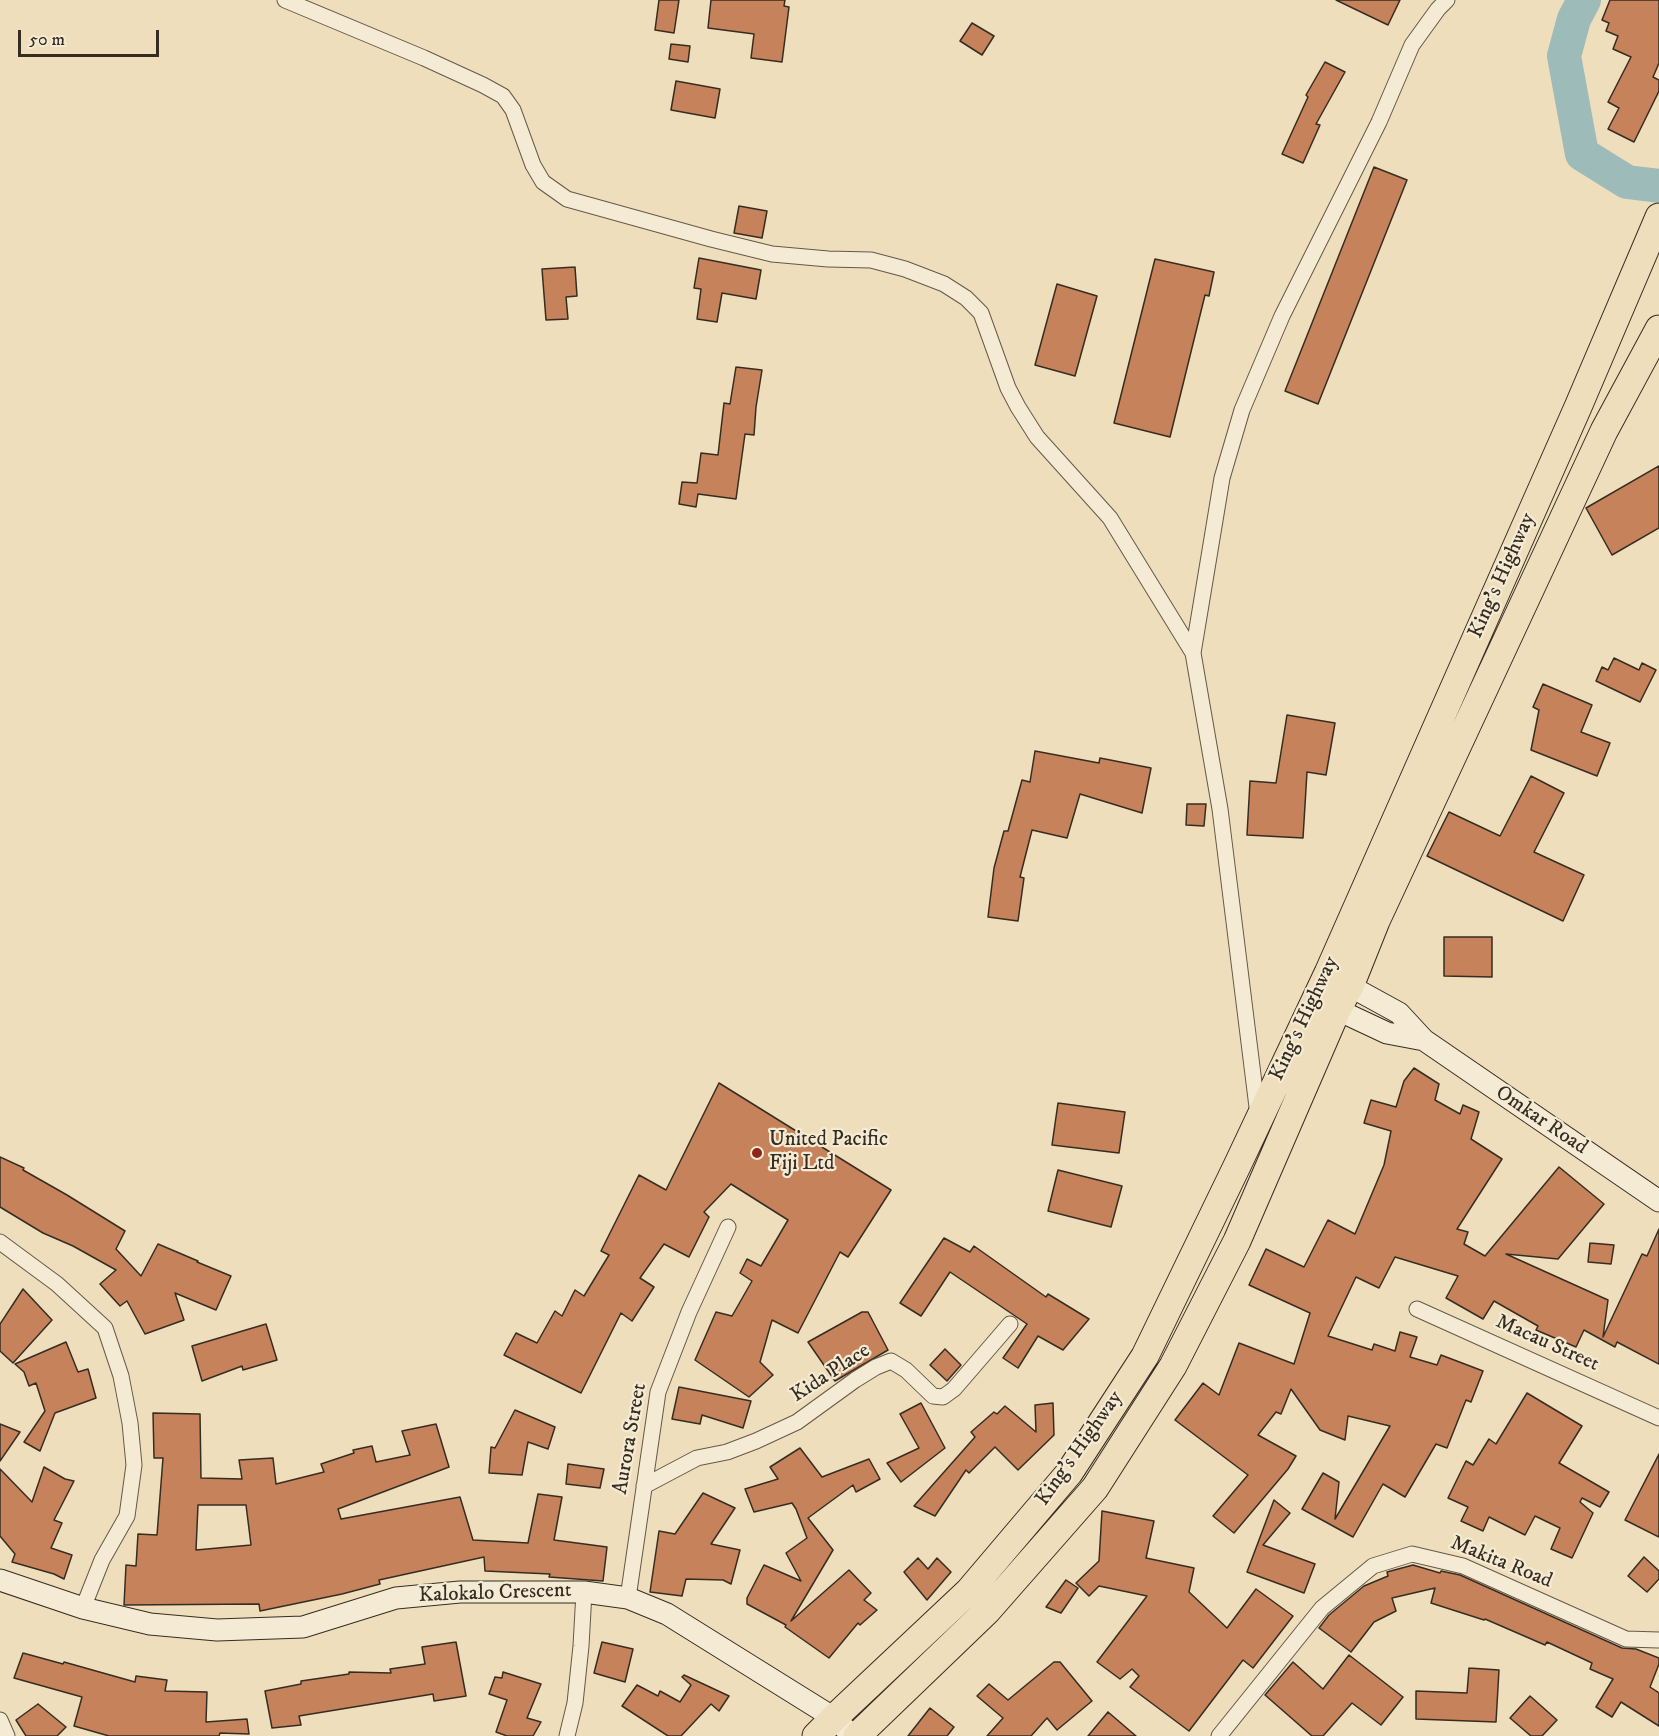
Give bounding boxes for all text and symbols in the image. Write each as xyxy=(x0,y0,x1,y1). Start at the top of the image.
scale bar xyxy=(21,18,162,56)
text: 50 m xyxy=(29,29,65,51)
street label: King's Highway xyxy=(1464,509,1542,643)
street label: King's Highway xyxy=(1265,953,1345,1085)
street label: Omkar Road xyxy=(1490,1081,1592,1161)
place label: United Pacific Fiji Ltd xyxy=(769,1128,888,1178)
marker: United Pacific Fiji Ltd xyxy=(750,1146,764,1160)
street label: Macau Street xyxy=(1491,1310,1603,1378)
street label: Kida Place xyxy=(787,1339,875,1409)
street label: Aurora Street xyxy=(609,1381,653,1497)
street label: King's Highway xyxy=(1031,1387,1129,1511)
street label: Makita Road xyxy=(1446,1531,1556,1595)
street label: Kalokalo Crescent xyxy=(418,1579,572,1609)

